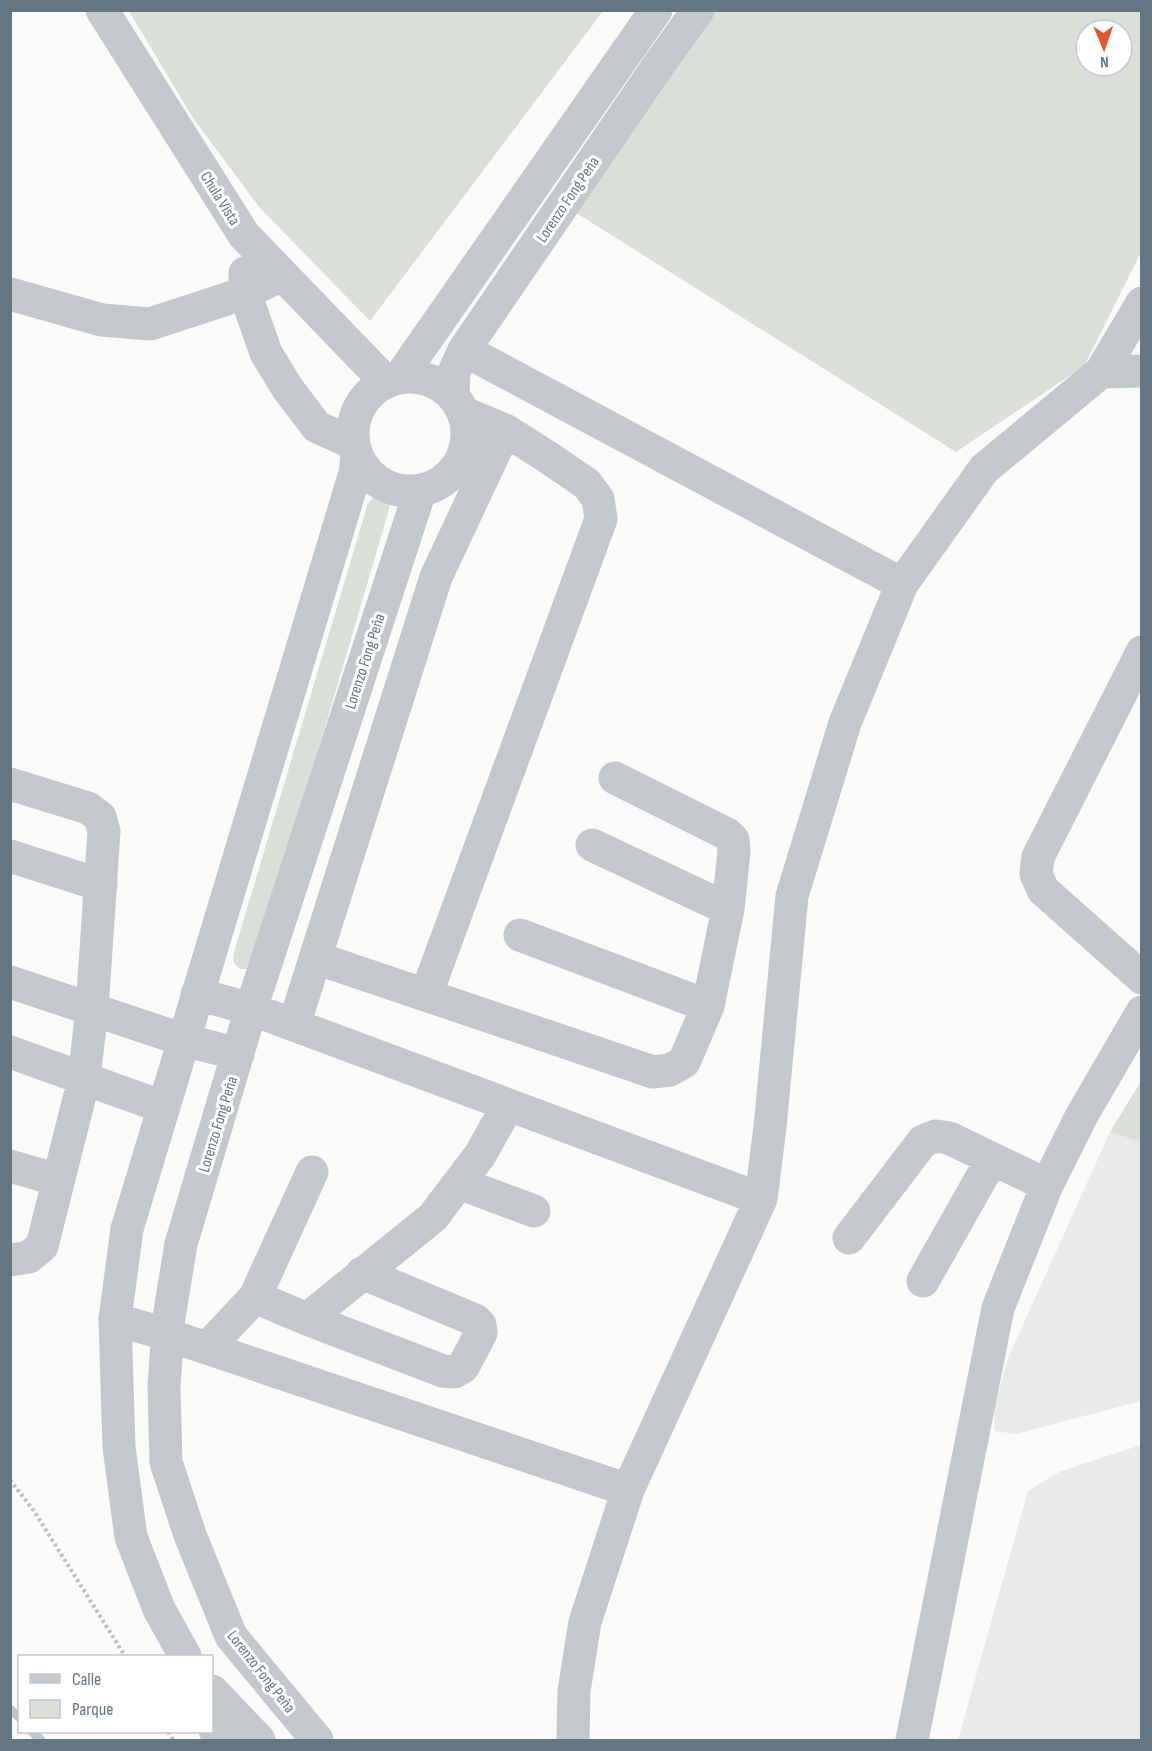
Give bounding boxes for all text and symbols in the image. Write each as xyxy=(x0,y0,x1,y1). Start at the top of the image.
north arrow xyxy=(1074,18,1134,78)
text: N xyxy=(1100,52,1109,71)
street label: Lorenzo Fong Peña xyxy=(533,153,604,246)
street label: Chula Vista xyxy=(196,168,244,229)
street label: Lorenzo Fong Peña xyxy=(341,611,390,712)
street label: Lorenzo Fong Peña xyxy=(195,1074,242,1175)
street label: Lorenzo Fong Peña xyxy=(223,1627,299,1717)
legend xyxy=(18,1655,213,1733)
text: Calle xyxy=(72,1669,101,1690)
text: Parque xyxy=(72,1699,113,1720)

